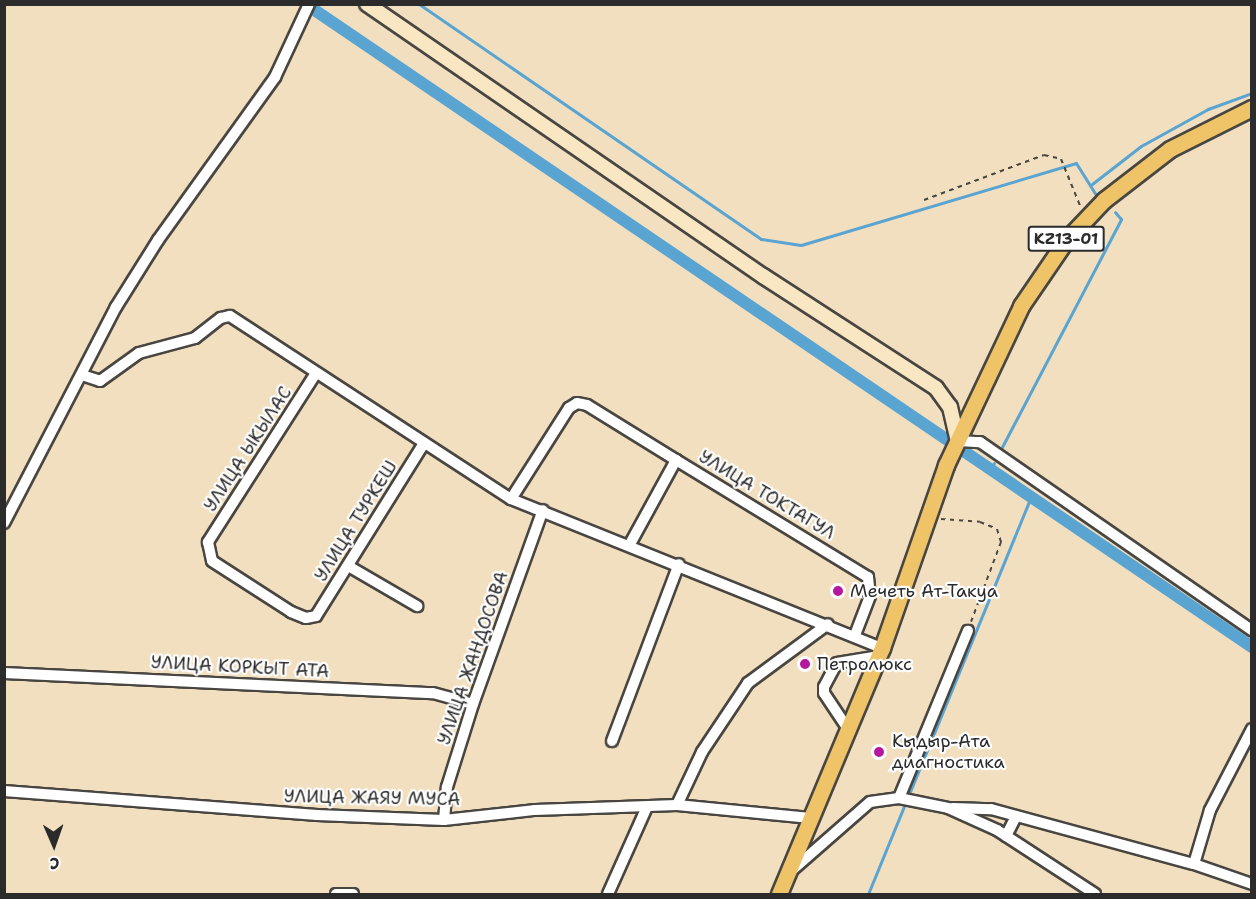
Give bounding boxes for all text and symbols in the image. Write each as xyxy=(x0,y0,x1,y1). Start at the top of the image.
road number: KZ13-01 xyxy=(1027,226,1105,252)
street label: УЛИЦА ЫКЫЛАС xyxy=(200,382,296,516)
street label: УЛИЦА ТОКТАГУЛ xyxy=(695,446,839,544)
street label: УЛИЦА ТУРКЕШ xyxy=(310,457,402,585)
street label: УЛИЦА ЖАНДОСОВА xyxy=(433,568,513,748)
place label: Мечеть Ат-Такуа xyxy=(850,580,998,602)
marker: Мечеть Ат-Такуа xyxy=(831,584,845,598)
street label: УЛИЦА КОРКЫТ АТА xyxy=(150,652,330,682)
place label: Петролюкс xyxy=(817,653,912,675)
marker: Петролюкс xyxy=(798,657,812,671)
place label: Кыдыр-Ата диагностика xyxy=(892,731,1005,774)
marker: Кыдыр-Ата диагностика xyxy=(870,743,888,761)
street label: УЛИЦА ЖАЯУ МУСА xyxy=(284,786,460,810)
north arrow xyxy=(24,815,84,875)
text: С xyxy=(49,853,60,874)

